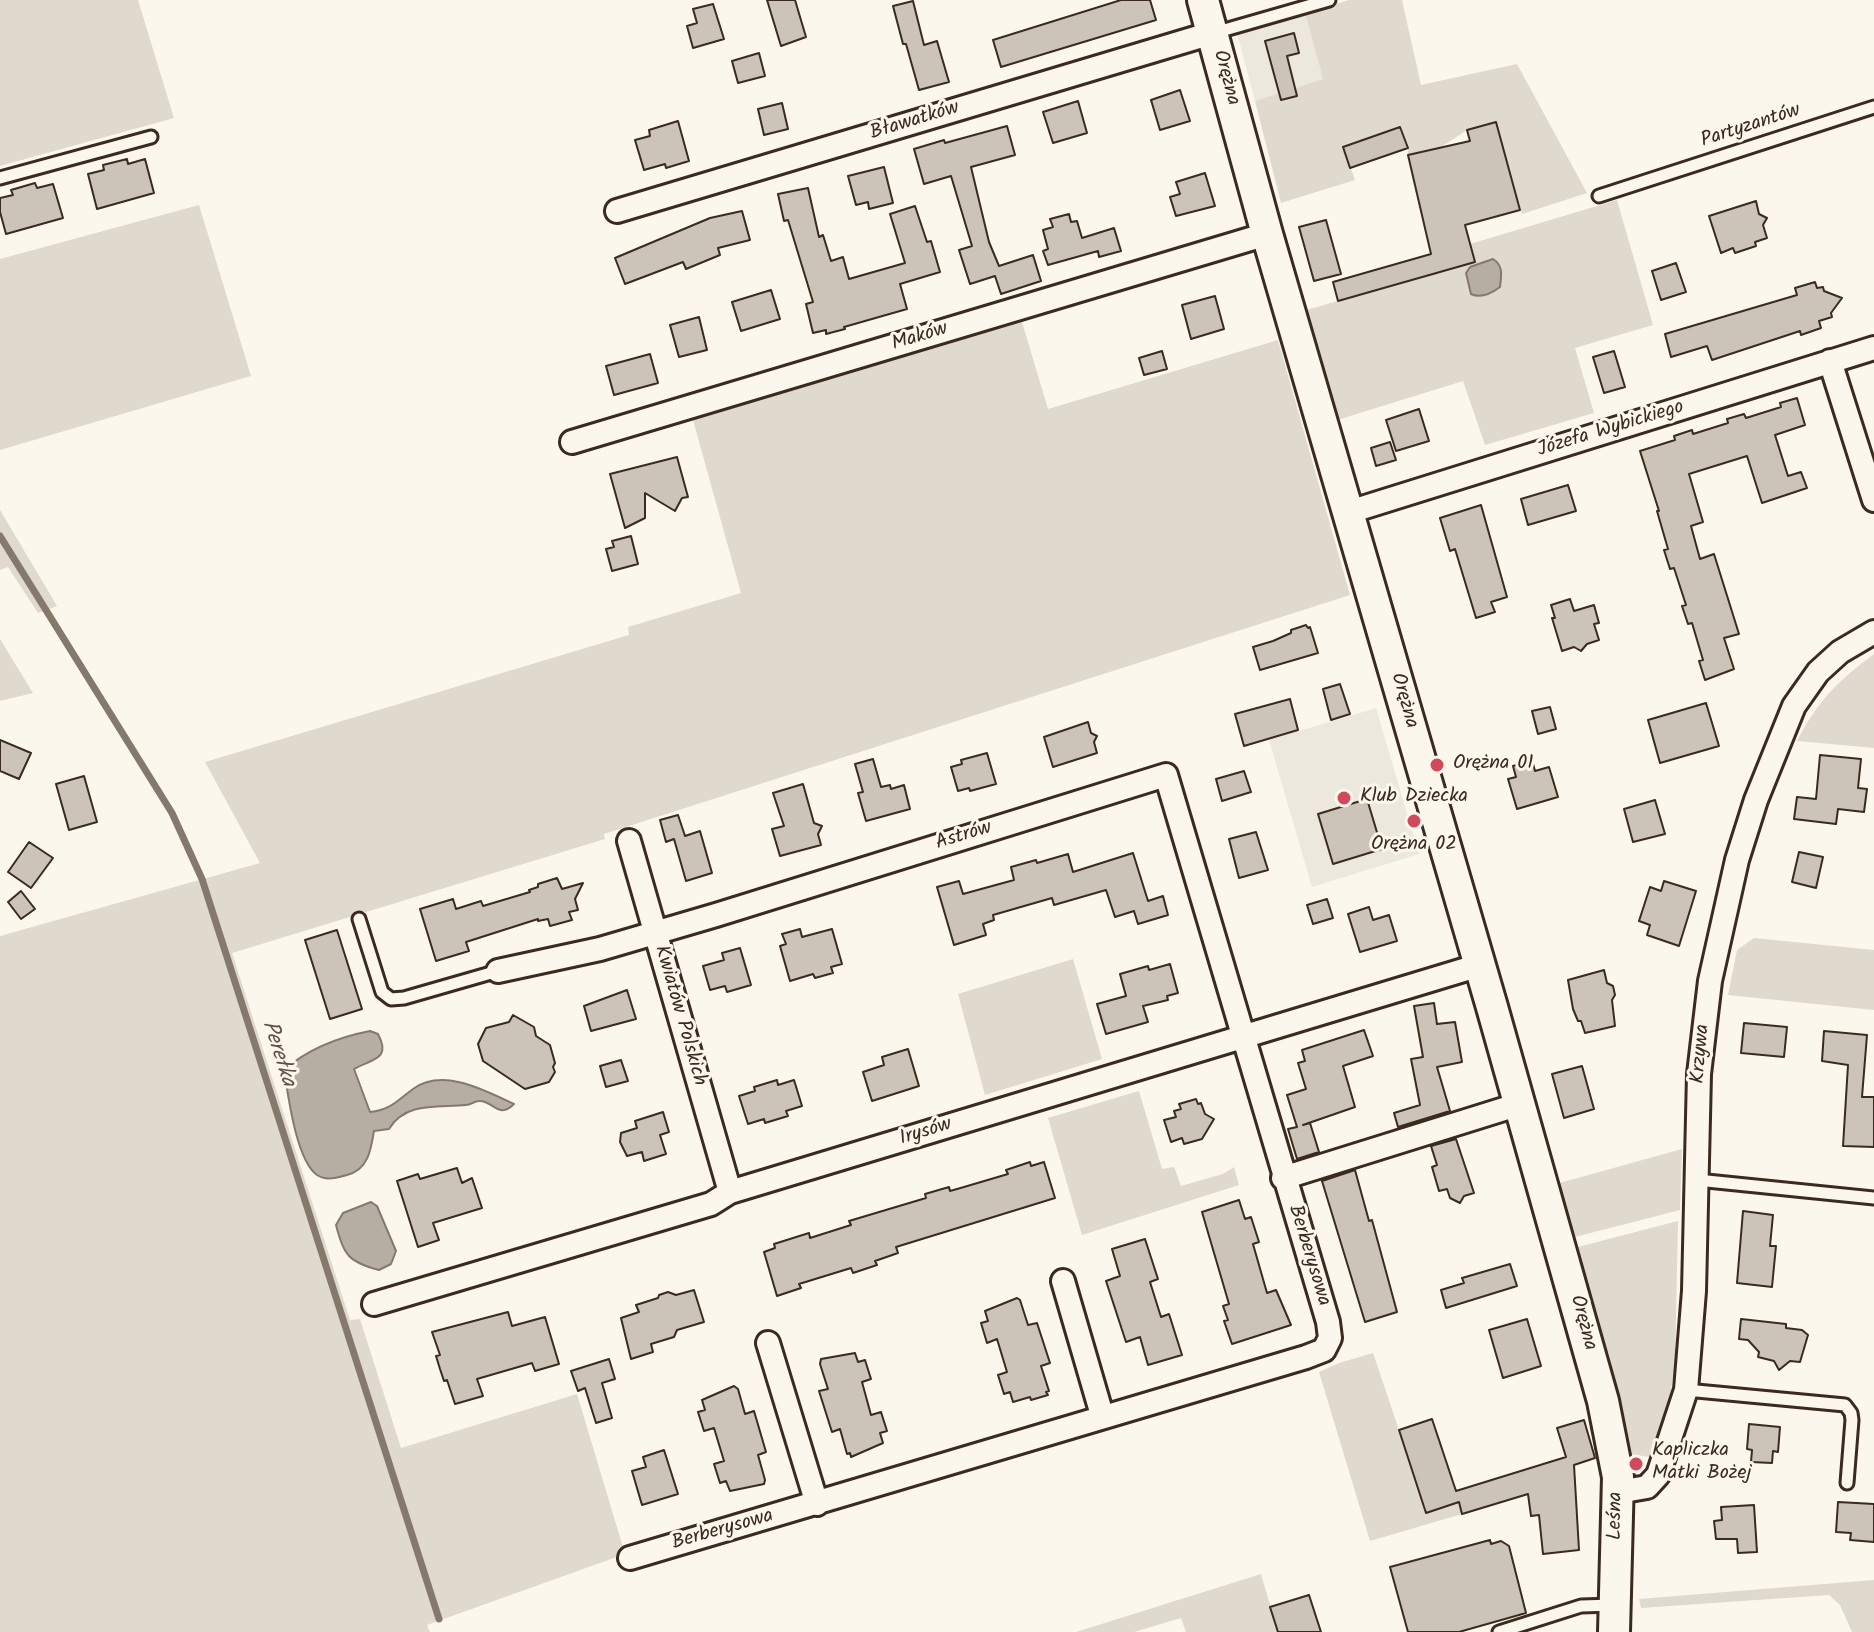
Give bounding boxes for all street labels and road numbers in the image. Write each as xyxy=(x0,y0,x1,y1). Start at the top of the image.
street label: Orężna xyxy=(1206,48,1244,108)
street label: Bławatków xyxy=(868,97,962,147)
street label: Partyzantów xyxy=(1698,100,1804,154)
street label: Maków xyxy=(889,318,951,358)
street label: Józefa Wybickiego xyxy=(1535,396,1687,464)
street label: Orężna xyxy=(1384,671,1422,731)
street label: Astrów xyxy=(933,817,995,857)
street label: Kwiatów Polskich xyxy=(648,943,710,1089)
street label: Krzywa xyxy=(1687,1023,1717,1085)
street label: Irysów xyxy=(897,1114,955,1152)
street label: Berberysowa xyxy=(1281,1203,1335,1309)
street label: Orężna xyxy=(1563,1293,1601,1353)
street label: Leśna xyxy=(1605,1492,1629,1540)
street label: Berberysowa xyxy=(670,1505,776,1557)

